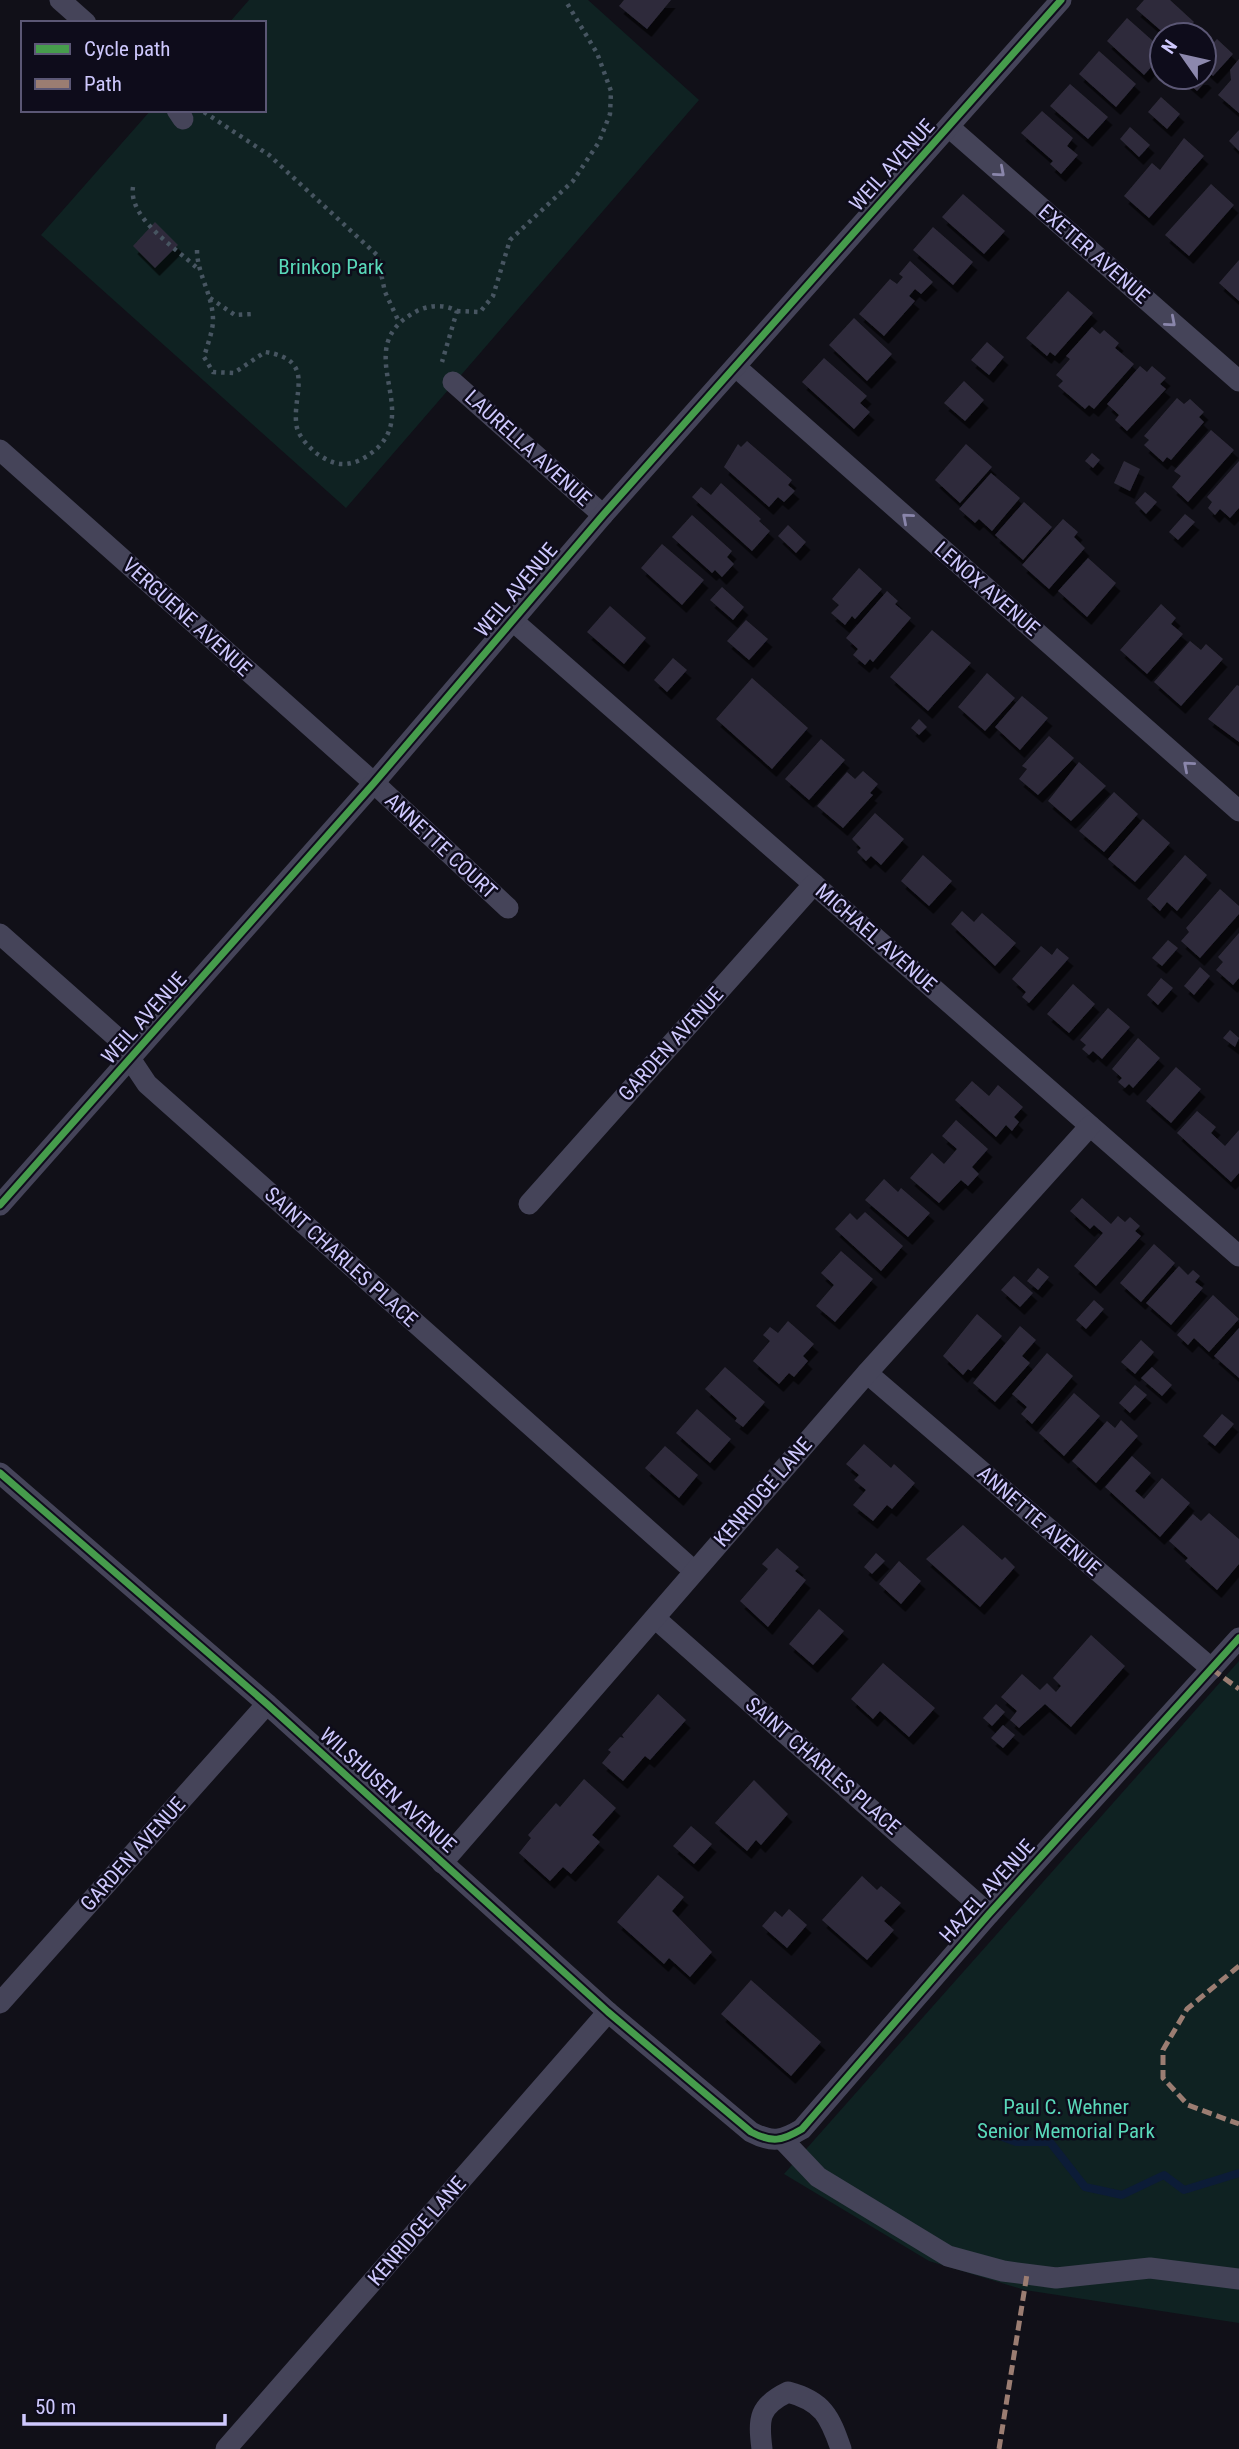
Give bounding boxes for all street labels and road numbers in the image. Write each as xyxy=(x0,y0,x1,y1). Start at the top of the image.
street label: WEIL AVENUE xyxy=(845,114,939,216)
street label: EXETER AVENUE xyxy=(1034,199,1154,309)
street label: LAURELLA AVENUE xyxy=(460,385,596,511)
street label: LENOX AVENUE xyxy=(930,537,1044,641)
street label: WEIL AVENUE xyxy=(470,538,562,642)
street label: VERGUENE AVENUE xyxy=(118,553,256,681)
street label: ANNETTE COURT xyxy=(380,788,502,904)
street label: MICHAEL AVENUE xyxy=(811,879,941,997)
street label: WEIL AVENUE xyxy=(97,967,191,1069)
street label: GARDEN AVENUE xyxy=(614,982,728,1106)
street label: SAINT CHARLES PLACE xyxy=(260,1182,422,1332)
street label: KENRIDGE LANE xyxy=(709,1433,817,1551)
street label: ANNETTE AVENUE xyxy=(973,1461,1105,1581)
street label: SAINT CHARLES PLACE xyxy=(741,1692,905,1840)
street label: WILSHUSEN AVENUE xyxy=(315,1723,461,1857)
street label: GARDEN AVENUE xyxy=(76,1792,190,1916)
street label: HAZEL AVENUE xyxy=(935,1835,1039,1947)
street label: KENRIDGE LANE xyxy=(363,2172,471,2290)

